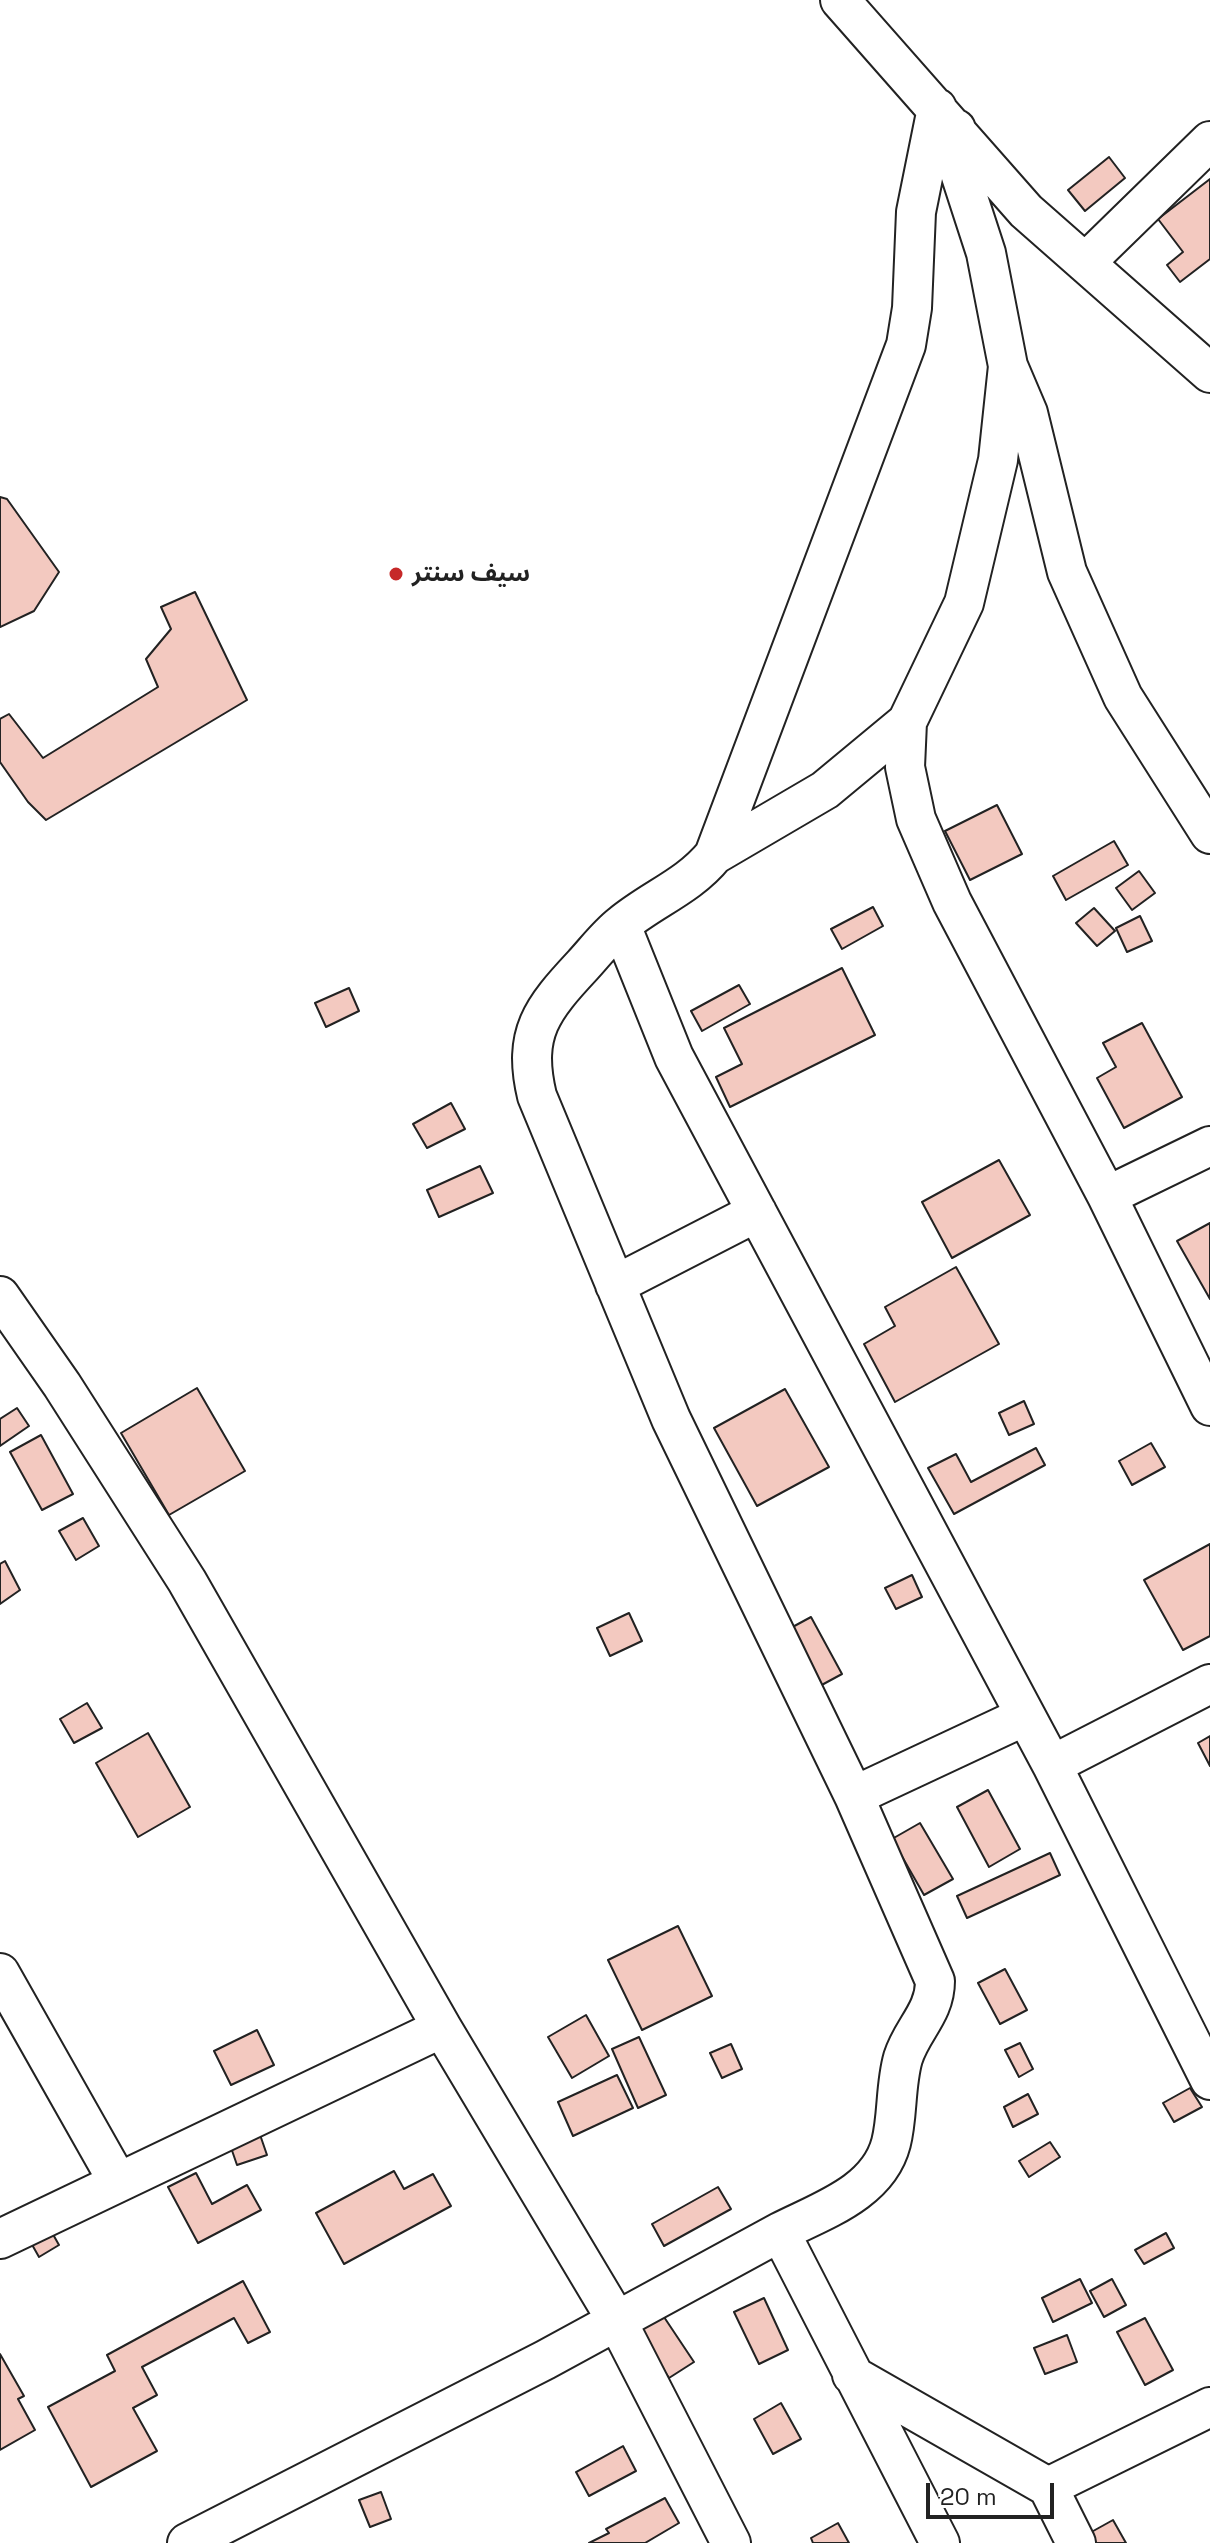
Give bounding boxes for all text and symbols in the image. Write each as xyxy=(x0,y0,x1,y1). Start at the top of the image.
place label: سيف سنتر xyxy=(412,560,530,588)
marker: سيف سنتر xyxy=(387,565,405,583)
scale bar xyxy=(930,2467,1058,2517)
text: 20 m xyxy=(940,2481,997,2512)

